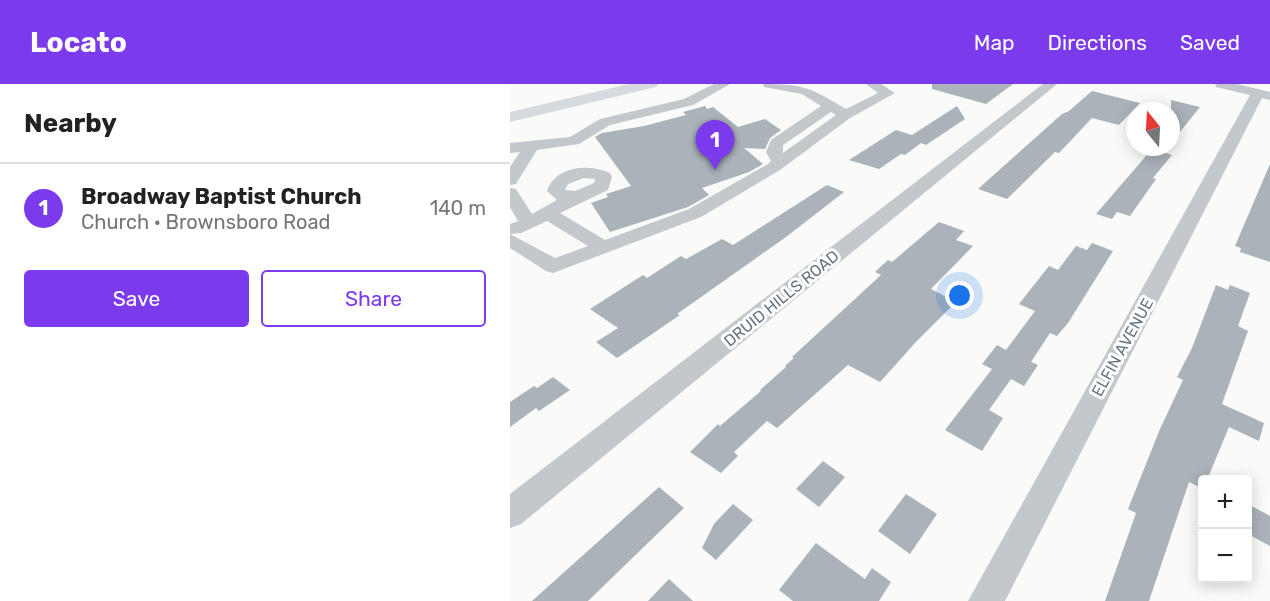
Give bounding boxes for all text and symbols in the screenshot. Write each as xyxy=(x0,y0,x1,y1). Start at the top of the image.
text: Locato xyxy=(30,26,127,59)
text: Map xyxy=(974,30,1015,55)
text: Directions xyxy=(1048,30,1147,55)
text: Saved xyxy=(1180,30,1240,55)
north arrow xyxy=(1126,102,1180,156)
text: Nearby xyxy=(24,108,117,139)
pin: 1 xyxy=(696,120,734,170)
text: Broadway Baptist Church xyxy=(81,183,362,210)
text: 1 xyxy=(39,196,48,220)
text: 140 m xyxy=(430,196,486,220)
text: Church · Brownsboro Road xyxy=(81,210,330,234)
street label: DRUID HILLS ROAD xyxy=(720,246,843,351)
button: Save xyxy=(24,270,249,327)
button: Share xyxy=(261,270,486,327)
your location xyxy=(945,281,974,310)
street label: ELFIN AVENUE xyxy=(1088,295,1157,400)
map controls xyxy=(1198,475,1252,583)
button: + xyxy=(1198,475,1252,529)
button: − xyxy=(1198,529,1252,583)

